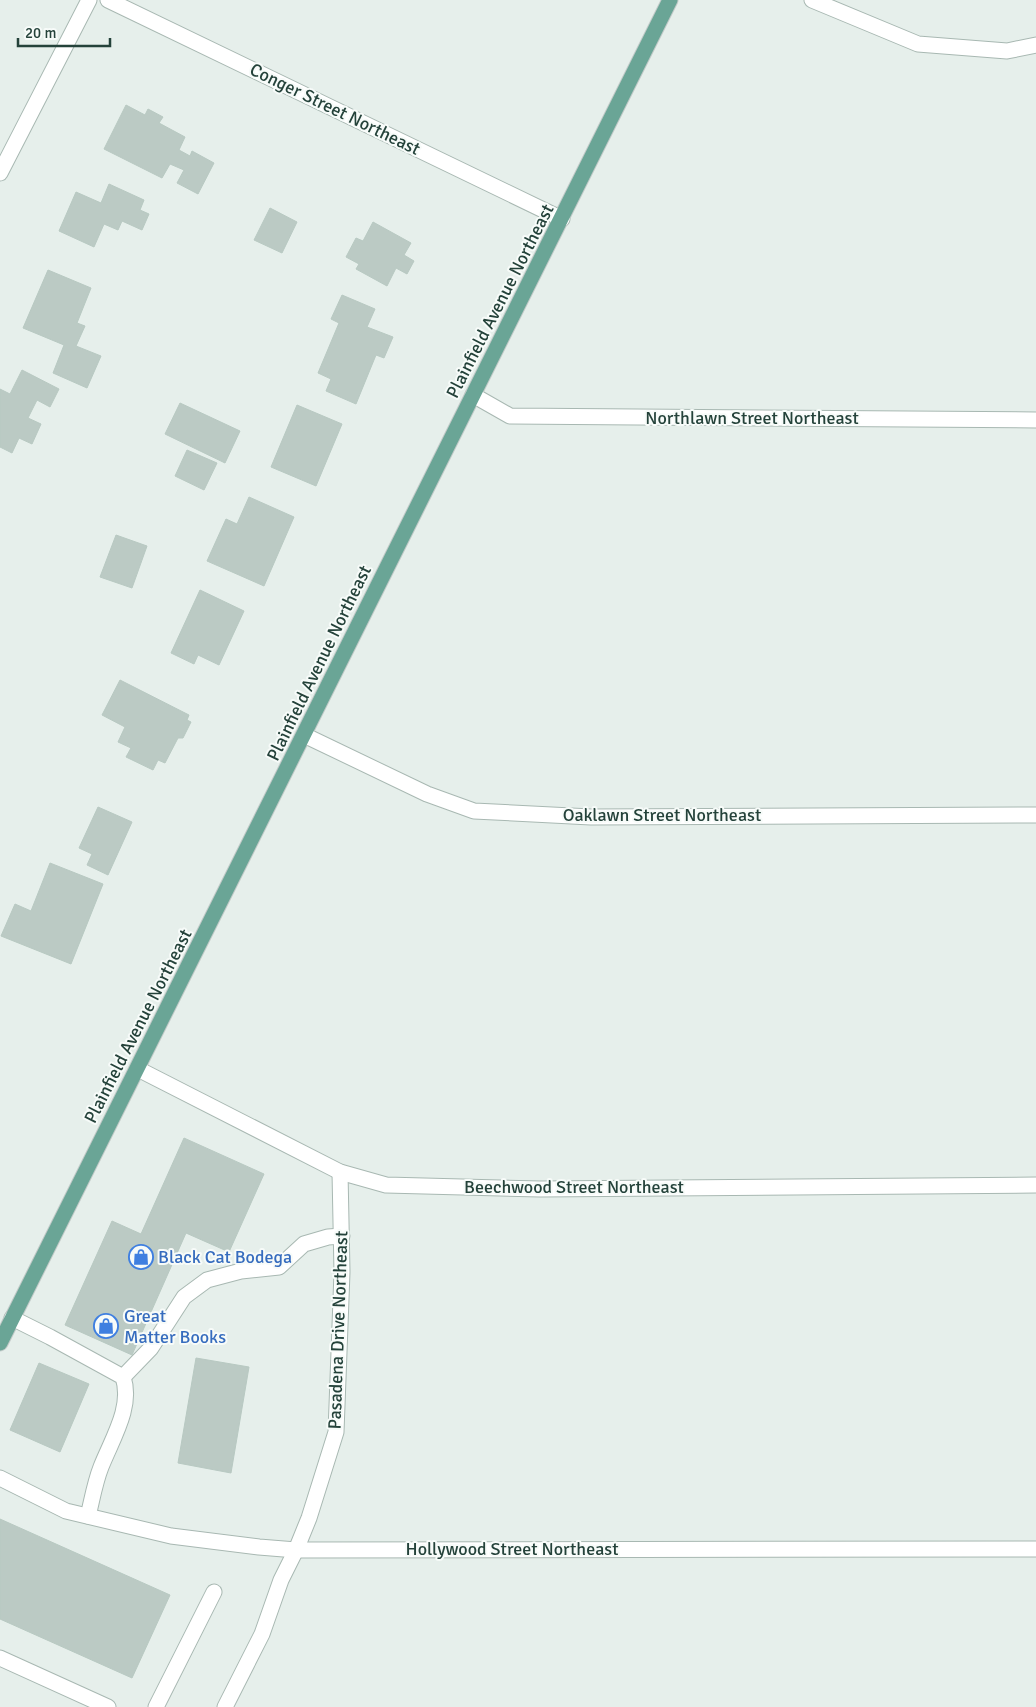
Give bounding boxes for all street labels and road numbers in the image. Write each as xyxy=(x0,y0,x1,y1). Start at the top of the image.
street label: Conger Street Northeast xyxy=(246,58,424,160)
street label: Plainfield Avenue Northeast xyxy=(441,200,559,402)
street label: Northlawn Street Northeast xyxy=(645,407,859,429)
street label: Plainfield Avenue Northeast xyxy=(262,562,376,764)
street label: Oaklawn Street Northeast xyxy=(563,804,761,826)
street label: Plainfield Avenue Northeast xyxy=(79,925,197,1127)
street label: Beechwood Street Northeast xyxy=(464,1176,684,1198)
street label: Pasadena Drive Northeast xyxy=(324,1230,352,1430)
street label: Hollywood Street Northeast xyxy=(406,1538,618,1560)

